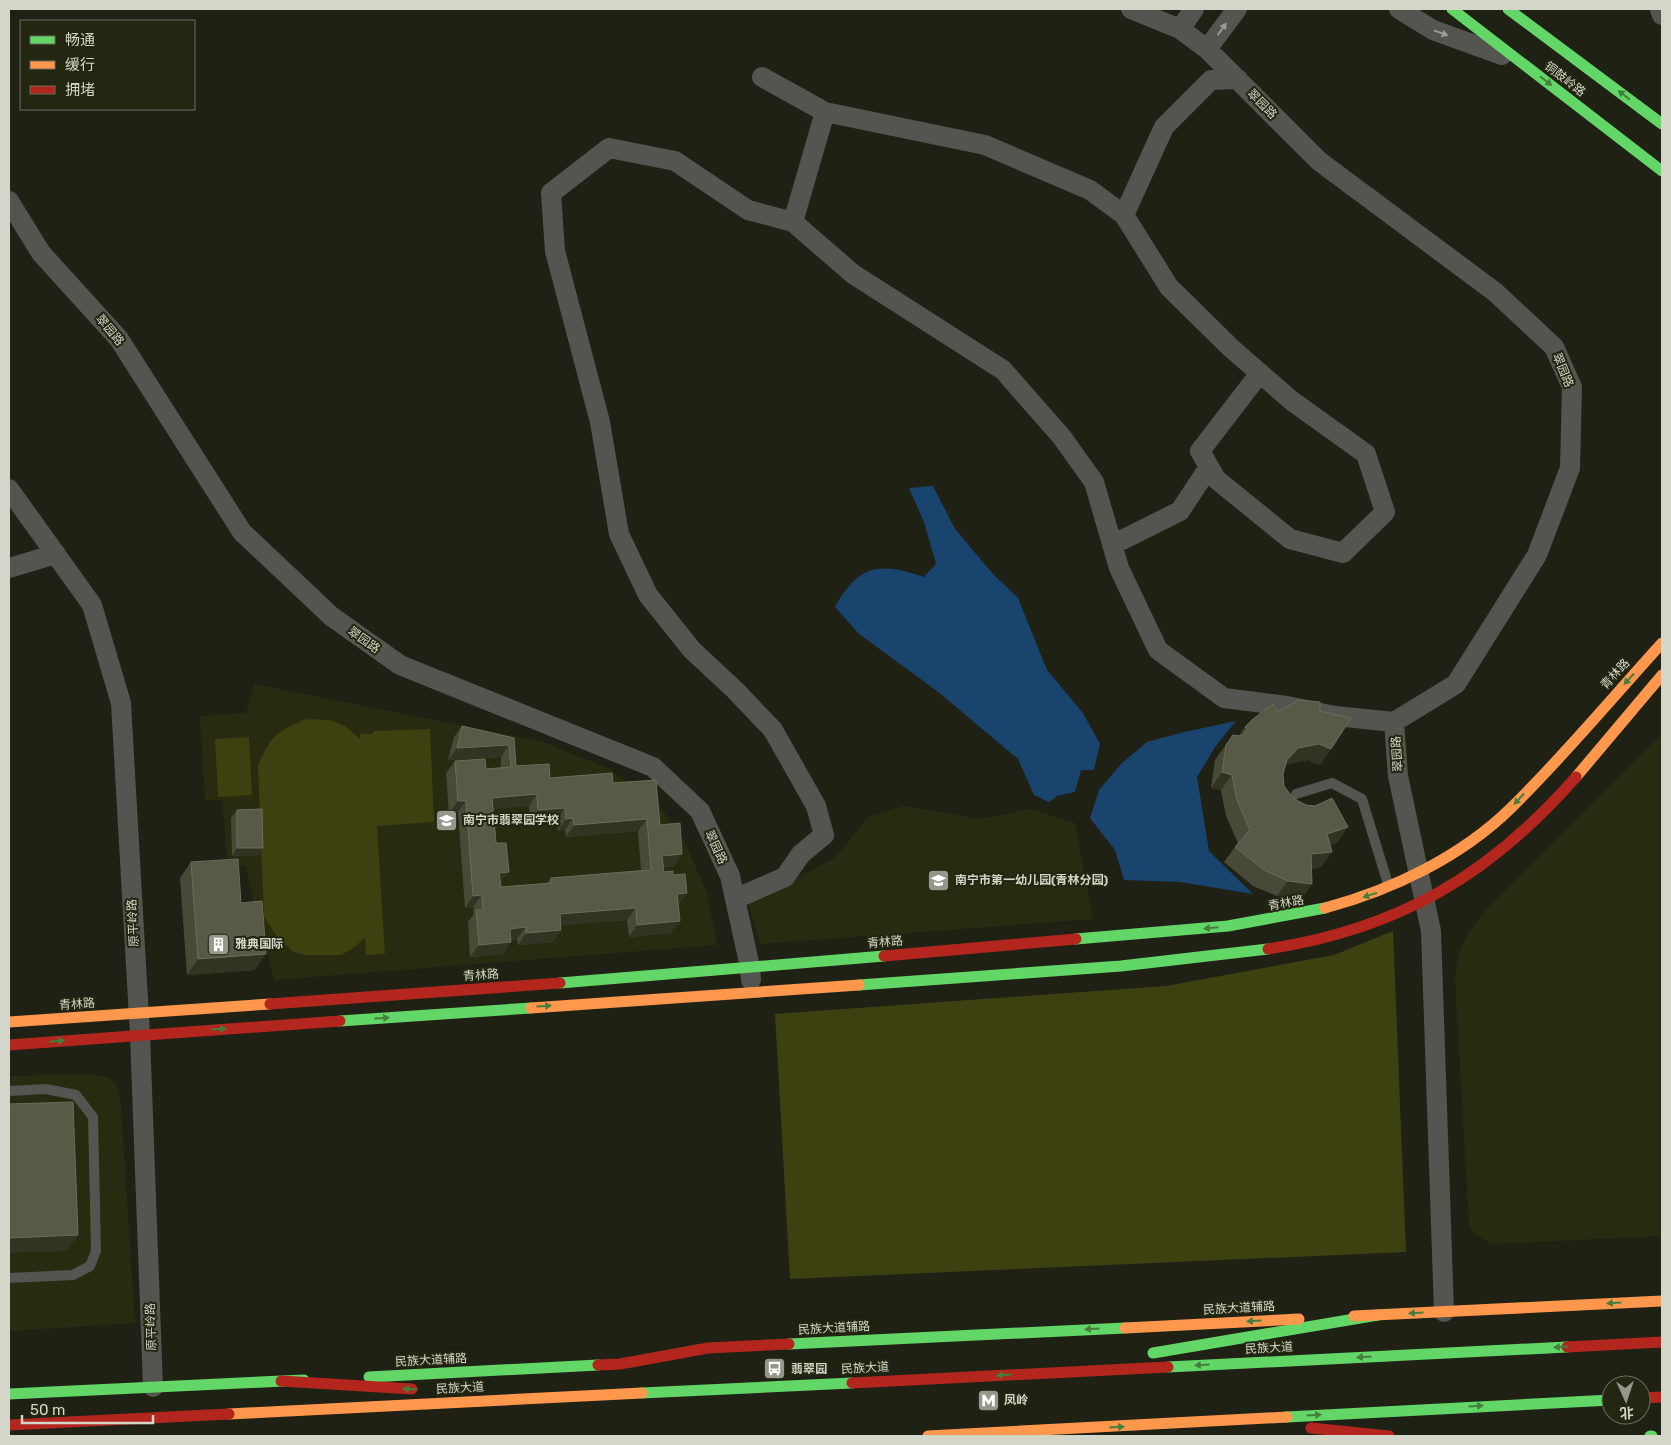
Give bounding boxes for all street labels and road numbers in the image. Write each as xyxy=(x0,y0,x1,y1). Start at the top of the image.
street label: 铜鼓岭路 xyxy=(1542,59,1588,99)
street label: 翠园路 xyxy=(1244,86,1280,122)
street label: 翠园路 xyxy=(93,312,127,348)
street label: 翠园路 xyxy=(1550,351,1576,389)
street label: 翠园路 xyxy=(345,624,383,656)
street label: 青林路 xyxy=(1598,656,1632,692)
street label: 翠园路 xyxy=(1389,736,1405,772)
street label: 翠园路 xyxy=(702,828,730,866)
street label: 青林路 xyxy=(1267,893,1305,913)
street label: 原平岭路 xyxy=(125,899,141,947)
street label: 青林路 xyxy=(866,933,904,951)
street label: 青林路 xyxy=(463,967,499,983)
street label: 青林路 xyxy=(59,996,95,1012)
street label: 民族大道辅路 xyxy=(1203,1299,1275,1317)
street label: 原平岭路 xyxy=(143,1303,159,1351)
street label: 民族大道辅路 xyxy=(798,1319,870,1337)
street label: 民族大道 xyxy=(1245,1340,1293,1356)
street label: 民族大道辅路 xyxy=(395,1351,467,1369)
street label: 民族大道 xyxy=(841,1360,889,1376)
street label: 民族大道 xyxy=(436,1380,484,1396)

